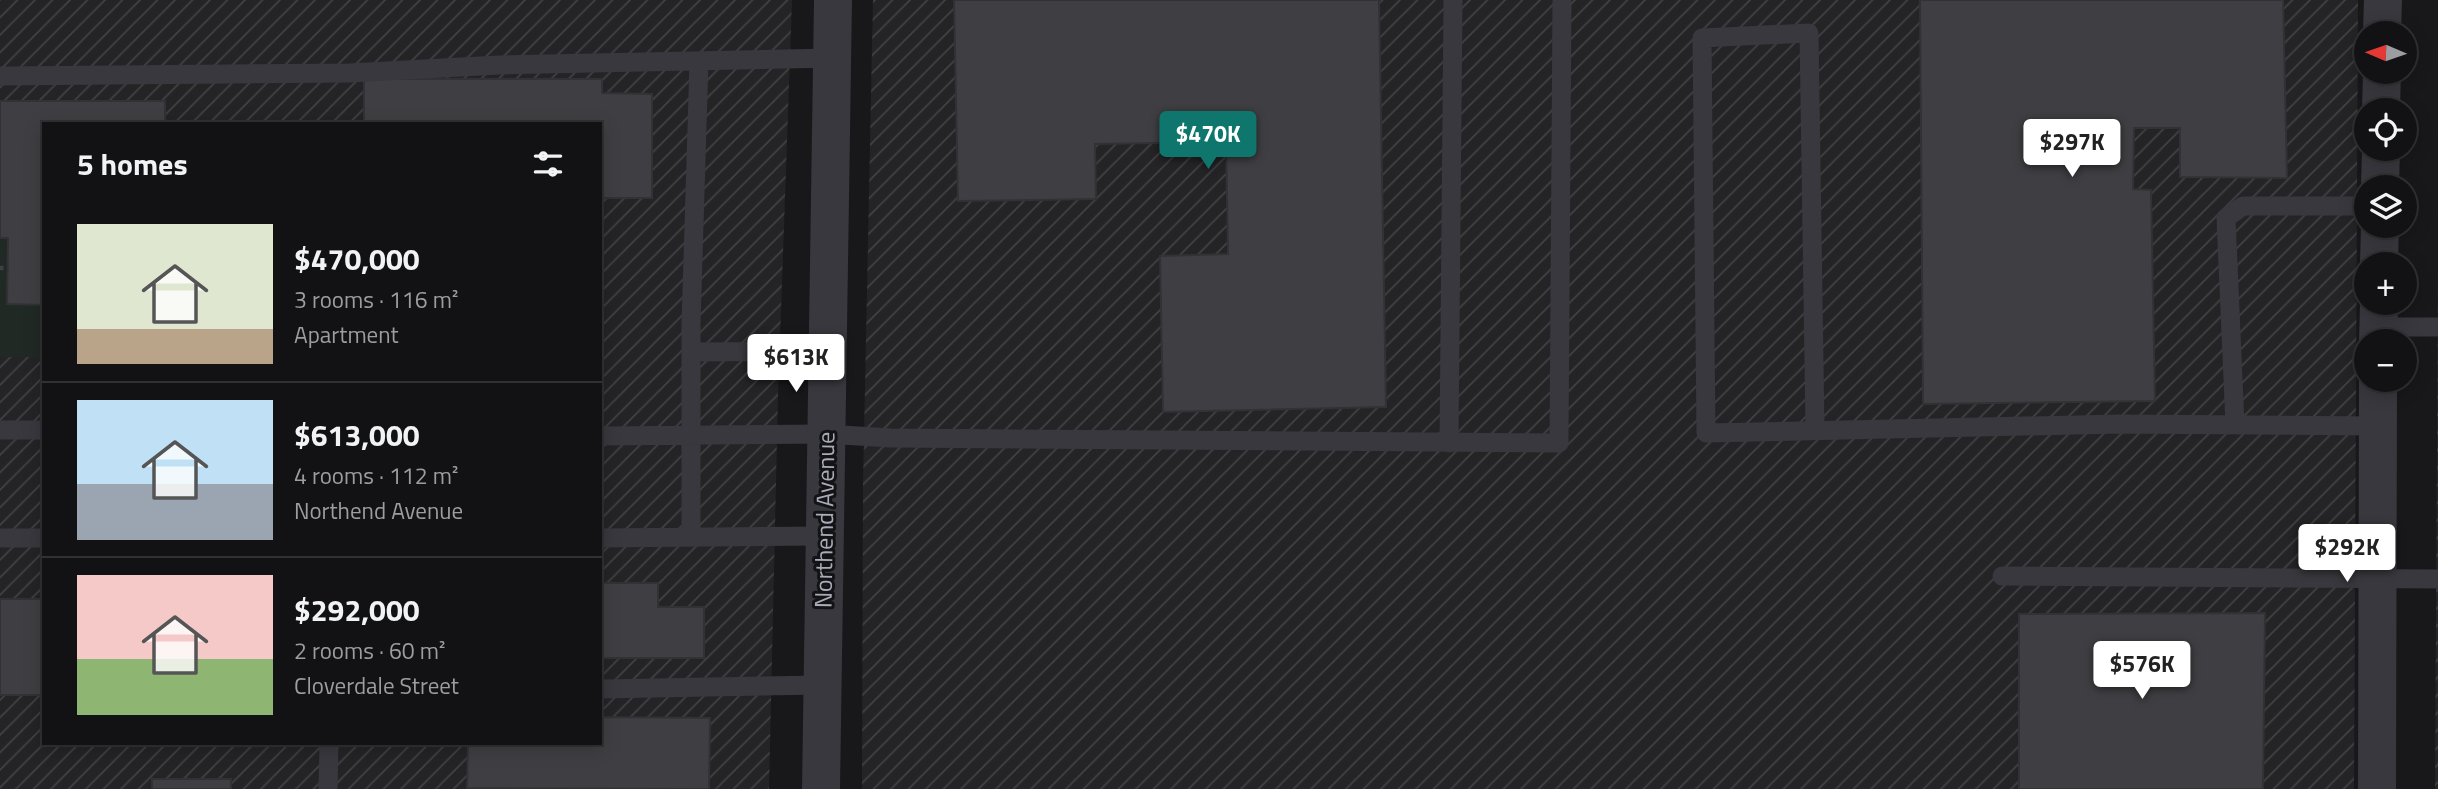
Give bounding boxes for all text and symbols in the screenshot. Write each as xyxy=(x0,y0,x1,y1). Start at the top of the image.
north arrow xyxy=(2354,21,2417,84)
map controls xyxy=(2354,21,2417,392)
button: locate xyxy=(2354,98,2417,161)
pin: $470K xyxy=(1159,111,1257,171)
text: $470K xyxy=(1175,116,1241,151)
pin: $297K xyxy=(2023,120,2121,179)
text: $297K xyxy=(2039,124,2105,159)
text: 5 homes xyxy=(77,141,188,187)
icon: filters xyxy=(529,145,567,183)
button: layers xyxy=(2354,175,2417,238)
text: $470,000 xyxy=(294,236,420,282)
icon: home xyxy=(133,252,217,336)
button: + xyxy=(2354,252,2417,315)
text: 3 rooms · 116 m² xyxy=(294,282,458,317)
text: Apartment xyxy=(294,317,399,352)
button: − xyxy=(2354,329,2417,392)
pin: $613K xyxy=(747,334,845,394)
text: $613K xyxy=(763,339,829,374)
text: $613,000 xyxy=(294,412,420,458)
icon: home xyxy=(133,428,217,512)
street label: Northend Avenue xyxy=(804,431,844,609)
text: 4 rooms · 112 m² xyxy=(294,458,458,493)
text: Northend Avenue xyxy=(294,493,463,528)
pin: $292K xyxy=(2298,524,2396,584)
text: $292K xyxy=(2314,529,2380,564)
text: $292,000 xyxy=(294,587,420,633)
icon: home xyxy=(133,603,217,687)
text: 2 rooms · 60 m² xyxy=(294,633,445,668)
pin: $576K xyxy=(2093,642,2191,701)
text: $576K xyxy=(2109,646,2175,681)
text: Cloverdale Street xyxy=(294,668,459,703)

